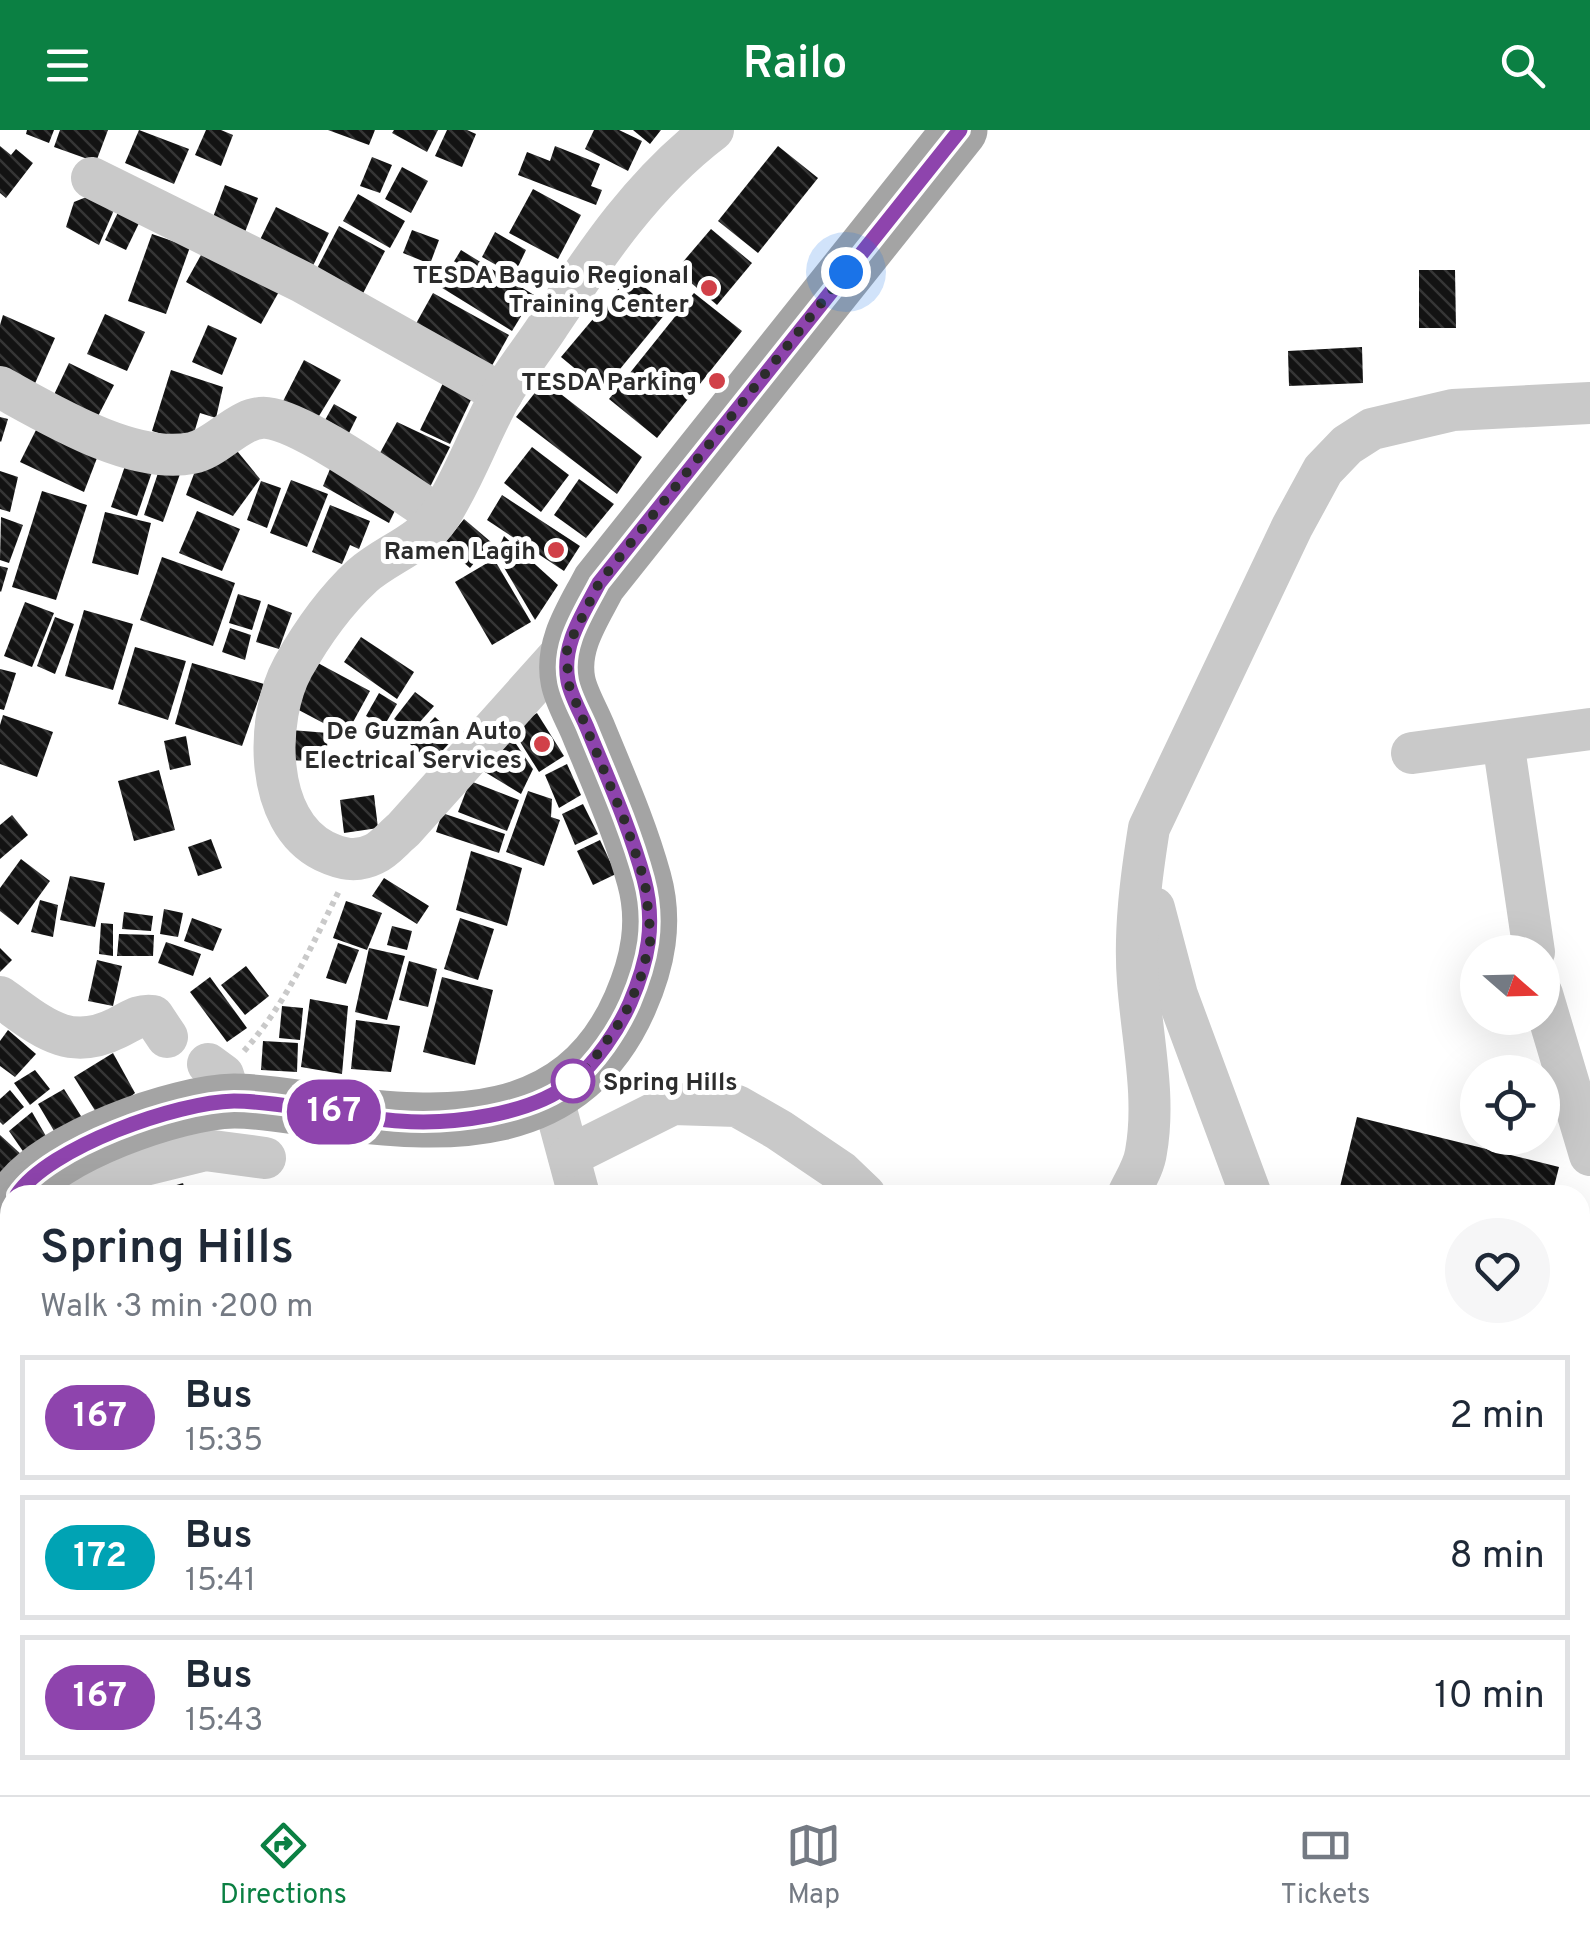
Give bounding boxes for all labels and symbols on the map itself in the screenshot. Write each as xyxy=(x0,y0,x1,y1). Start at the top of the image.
your location xyxy=(821,247,871,297)
place label: TESDA Baguio Regional Training Center xyxy=(413,261,690,322)
marker: TESDA Baguio Regional Training Center xyxy=(698,277,720,299)
place label: TESDA Parking xyxy=(521,368,697,400)
marker: TESDA Parking xyxy=(706,370,728,392)
place label: Ramen Lagih xyxy=(384,537,536,569)
marker: Ramen Lagih xyxy=(545,539,567,561)
place label: De Guzman Auto Electrical Services xyxy=(304,717,522,778)
marker: De Guzman Auto Electrical Services xyxy=(531,733,553,755)
north arrow xyxy=(1460,935,1560,1035)
marker: Spring Hills xyxy=(552,1060,594,1102)
place label: Spring Hills xyxy=(603,1068,737,1100)
line badge: 167 xyxy=(276,1080,392,1144)

